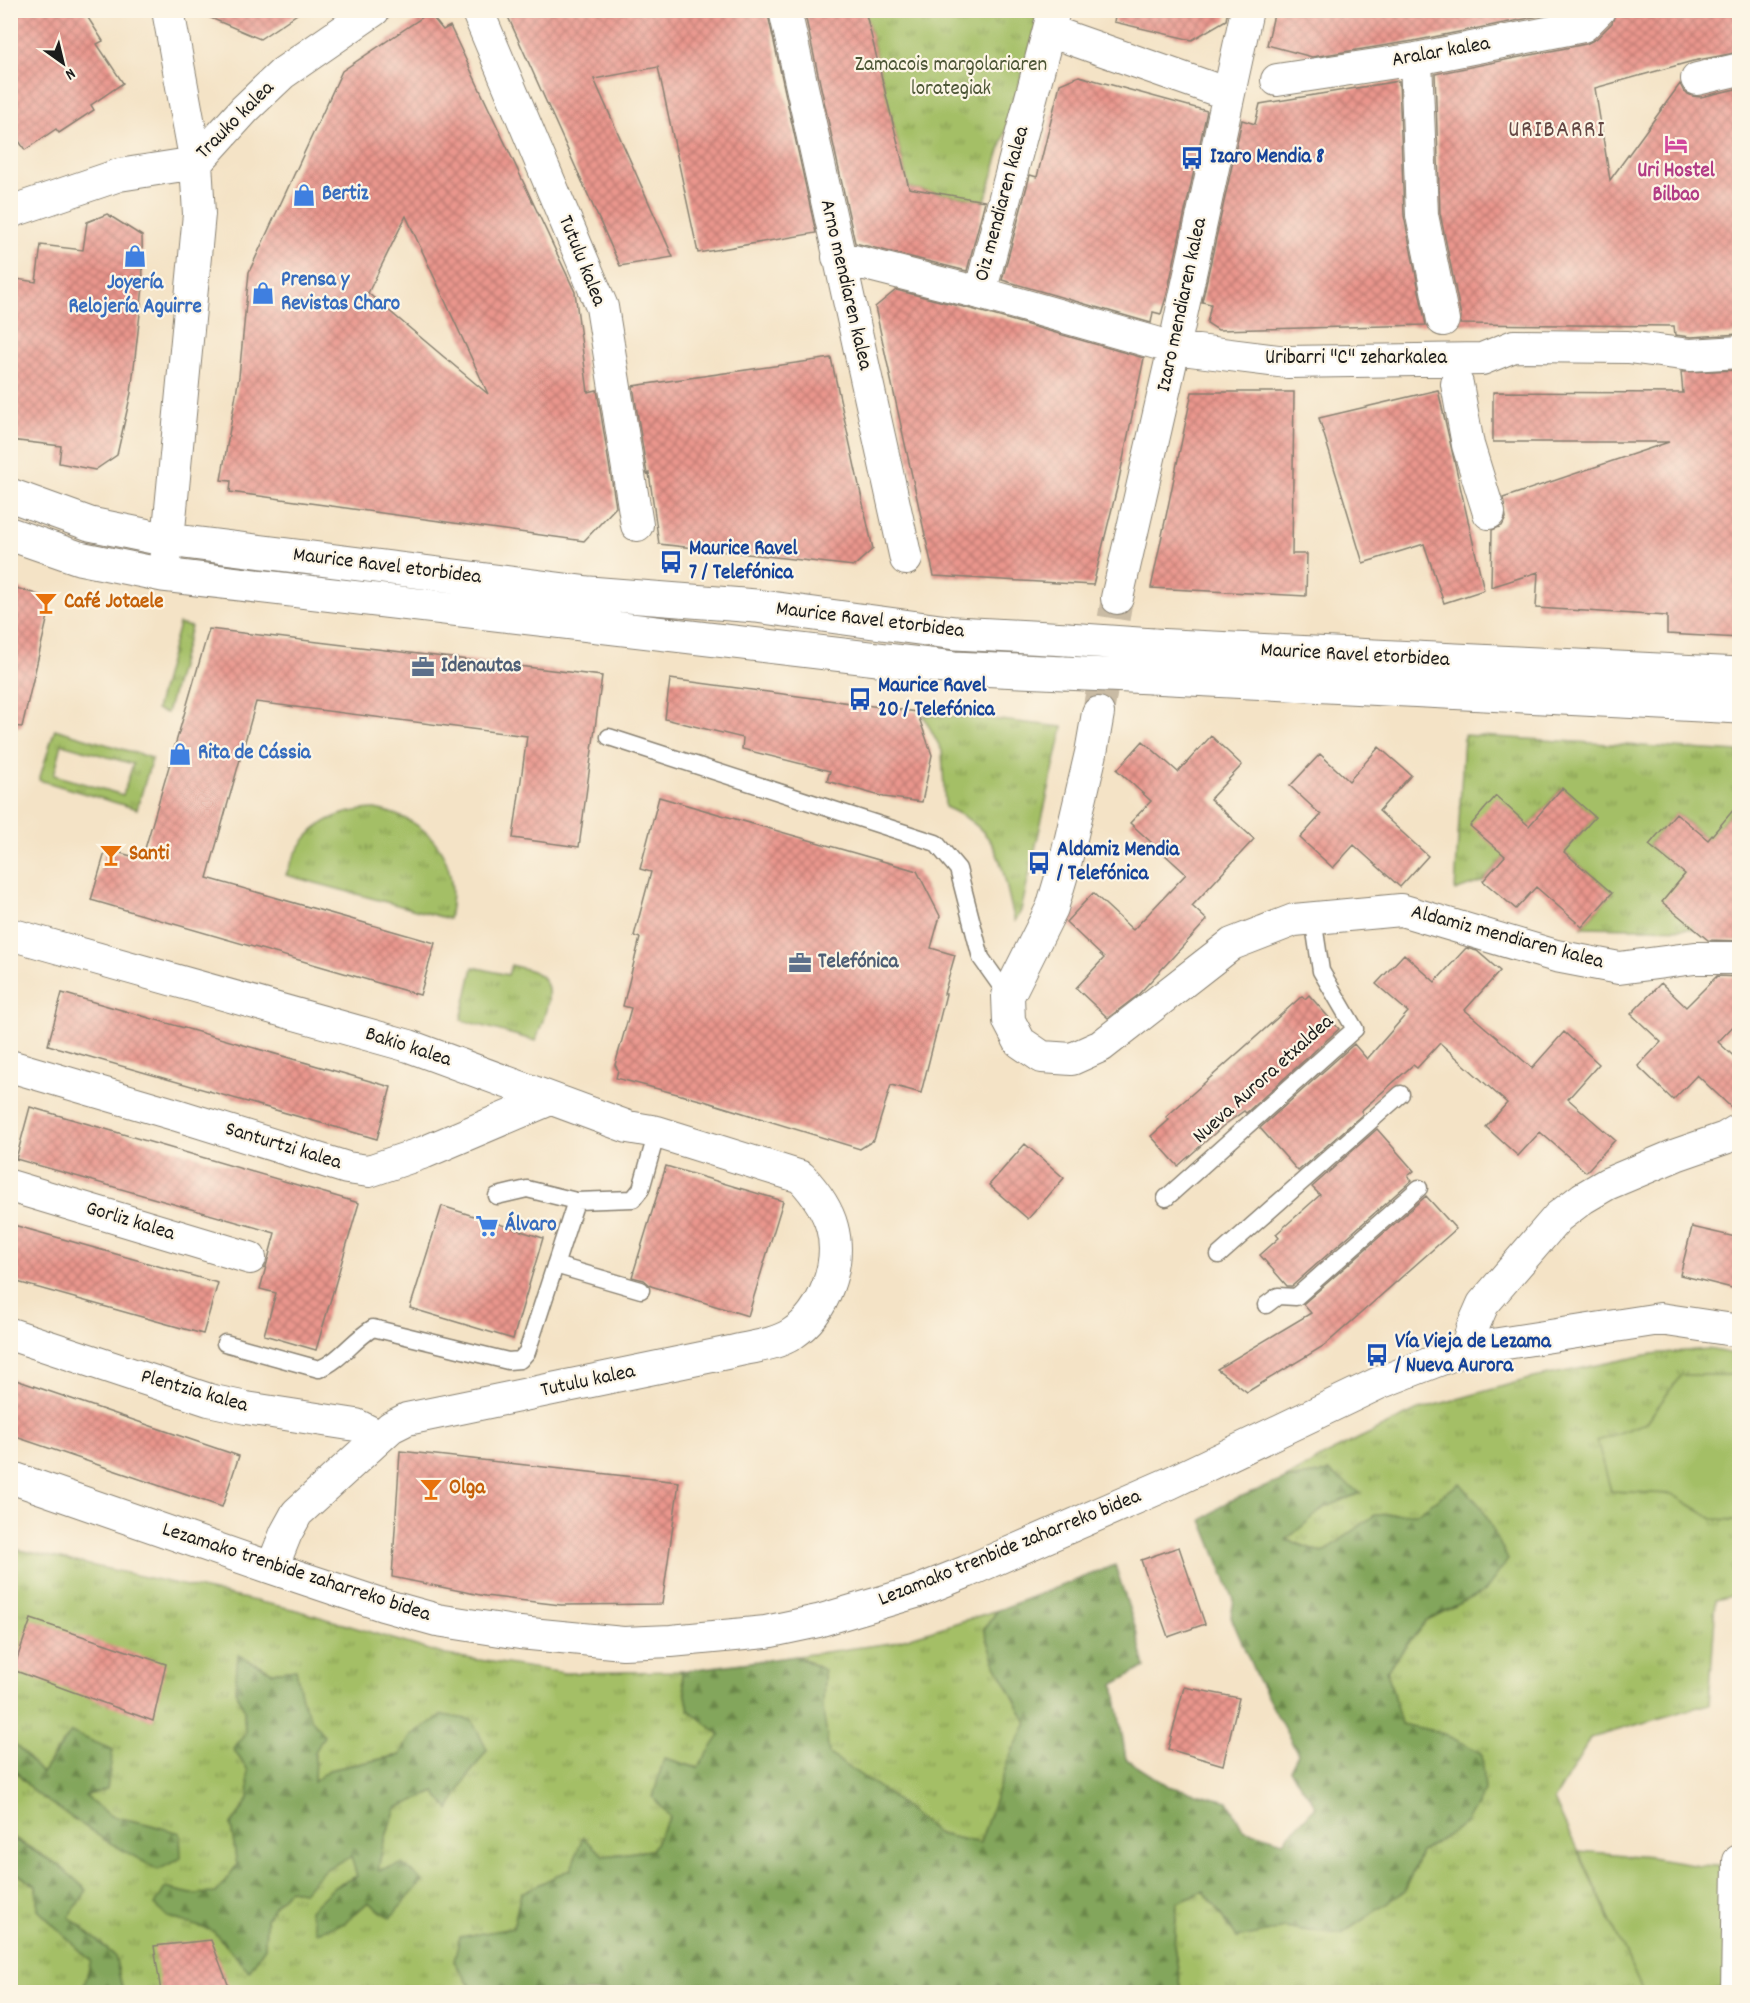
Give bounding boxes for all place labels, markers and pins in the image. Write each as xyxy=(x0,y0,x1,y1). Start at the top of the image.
hotel icon: Uri Hostel Bilbao xyxy=(1663,131,1689,157)
place label: Izaro Mendia 8 xyxy=(1210,143,1324,173)
bus stop icon: Izaro Mendia 8 xyxy=(1179,145,1205,171)
place label: Uri Hostel Bilbao xyxy=(1637,157,1716,211)
place label: Bertiz xyxy=(322,180,370,210)
shop icon: Bertiz xyxy=(291,182,317,208)
shop icon: Joyería Relojería Aguirre xyxy=(122,243,148,269)
place label: Prensa y Revistas Charo xyxy=(281,266,400,320)
place label: Joyería Relojería Aguirre xyxy=(68,269,202,323)
shop icon: Prensa y Revistas Charo xyxy=(250,280,276,306)
place label: Maurice Ravel 7 / Telefónica xyxy=(689,535,798,589)
bus stop icon: Maurice Ravel 7 / Telefónica xyxy=(658,549,684,575)
place label: Café Jotaele xyxy=(64,588,164,618)
bar icon: Café Jotaele xyxy=(33,590,59,616)
place label: Idenautas xyxy=(441,652,522,682)
office icon: Idenautas xyxy=(410,654,436,680)
place label: Maurice Ravel 20 / Telefónica xyxy=(878,672,996,726)
bus stop icon: Maurice Ravel 20 / Telefónica xyxy=(847,686,873,712)
place label: Rita de Cássia xyxy=(198,739,312,769)
shop icon: Rita de Cássia xyxy=(167,741,193,767)
place label: Aldamiz Mendia / Telefónica xyxy=(1056,836,1180,890)
place label: Santi xyxy=(129,840,170,870)
bar icon: Santi xyxy=(98,842,124,868)
bus stop icon: Aldamiz Mendia / Telefónica xyxy=(1026,850,1052,876)
place label: Telefónica xyxy=(818,948,900,978)
office icon: Telefónica xyxy=(787,950,813,976)
place label: Álvaro xyxy=(505,1211,557,1241)
supermarket icon: Álvaro xyxy=(474,1213,500,1239)
place label: Vía Vieja de Lezama / Nueva Aurora xyxy=(1394,1328,1552,1382)
bus stop icon: Vía Vieja de Lezama / Nueva Aurora xyxy=(1364,1342,1390,1368)
place label: Olga xyxy=(449,1474,486,1504)
bar icon: Olga xyxy=(418,1476,444,1502)

